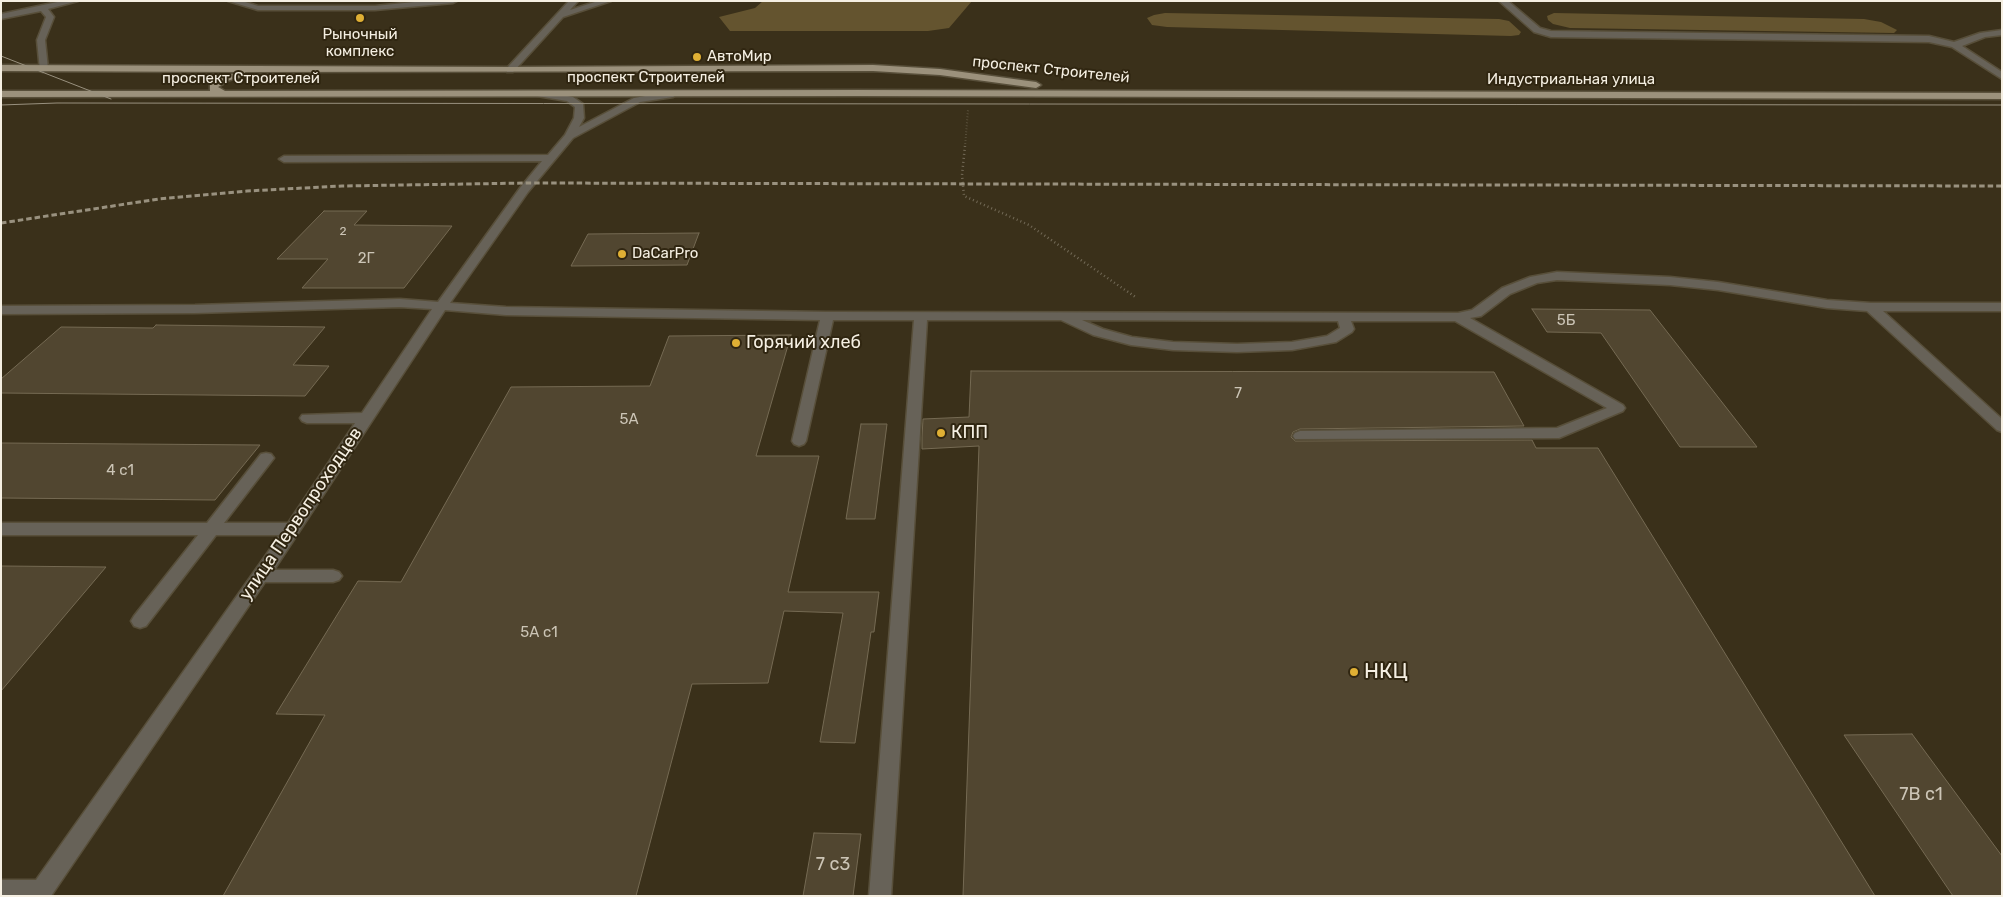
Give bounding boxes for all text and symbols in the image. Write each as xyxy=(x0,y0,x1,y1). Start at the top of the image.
marker: Рыночный комплекс xyxy=(354,12,366,24)
place label: Рыночный комплекс xyxy=(322,26,398,61)
place label: АвтоМир xyxy=(707,48,772,66)
marker: АвтоМир xyxy=(691,51,703,63)
street label: проспект Строителей xyxy=(971,53,1131,87)
street label: проспект Строителей xyxy=(567,69,725,87)
street label: проспект Строителей xyxy=(162,70,320,88)
street label: Индустриальная улица xyxy=(1487,71,1655,89)
house number: 2 xyxy=(339,225,347,239)
place label: DaCarPro xyxy=(632,245,698,263)
marker: DaCarPro xyxy=(616,248,628,260)
house number: 2Г xyxy=(358,250,374,268)
house number: 5Б xyxy=(1557,312,1575,330)
place label: Горячий хлеб xyxy=(746,332,861,354)
marker: Горячий хлеб xyxy=(730,337,742,349)
house number: 7 xyxy=(1234,385,1242,403)
house number: 5А xyxy=(620,411,638,429)
place label: КПП xyxy=(951,422,988,444)
street label: улица Первопроходцев xyxy=(235,423,367,605)
marker: КПП xyxy=(935,427,947,439)
house number: 4 с1 xyxy=(106,462,134,480)
house number: 5А с1 xyxy=(520,624,558,642)
place label: НКЦ xyxy=(1364,659,1408,685)
marker: НКЦ xyxy=(1348,666,1360,678)
house number: 7В с1 xyxy=(1899,784,1943,806)
house number: 7 с3 xyxy=(816,854,850,876)

